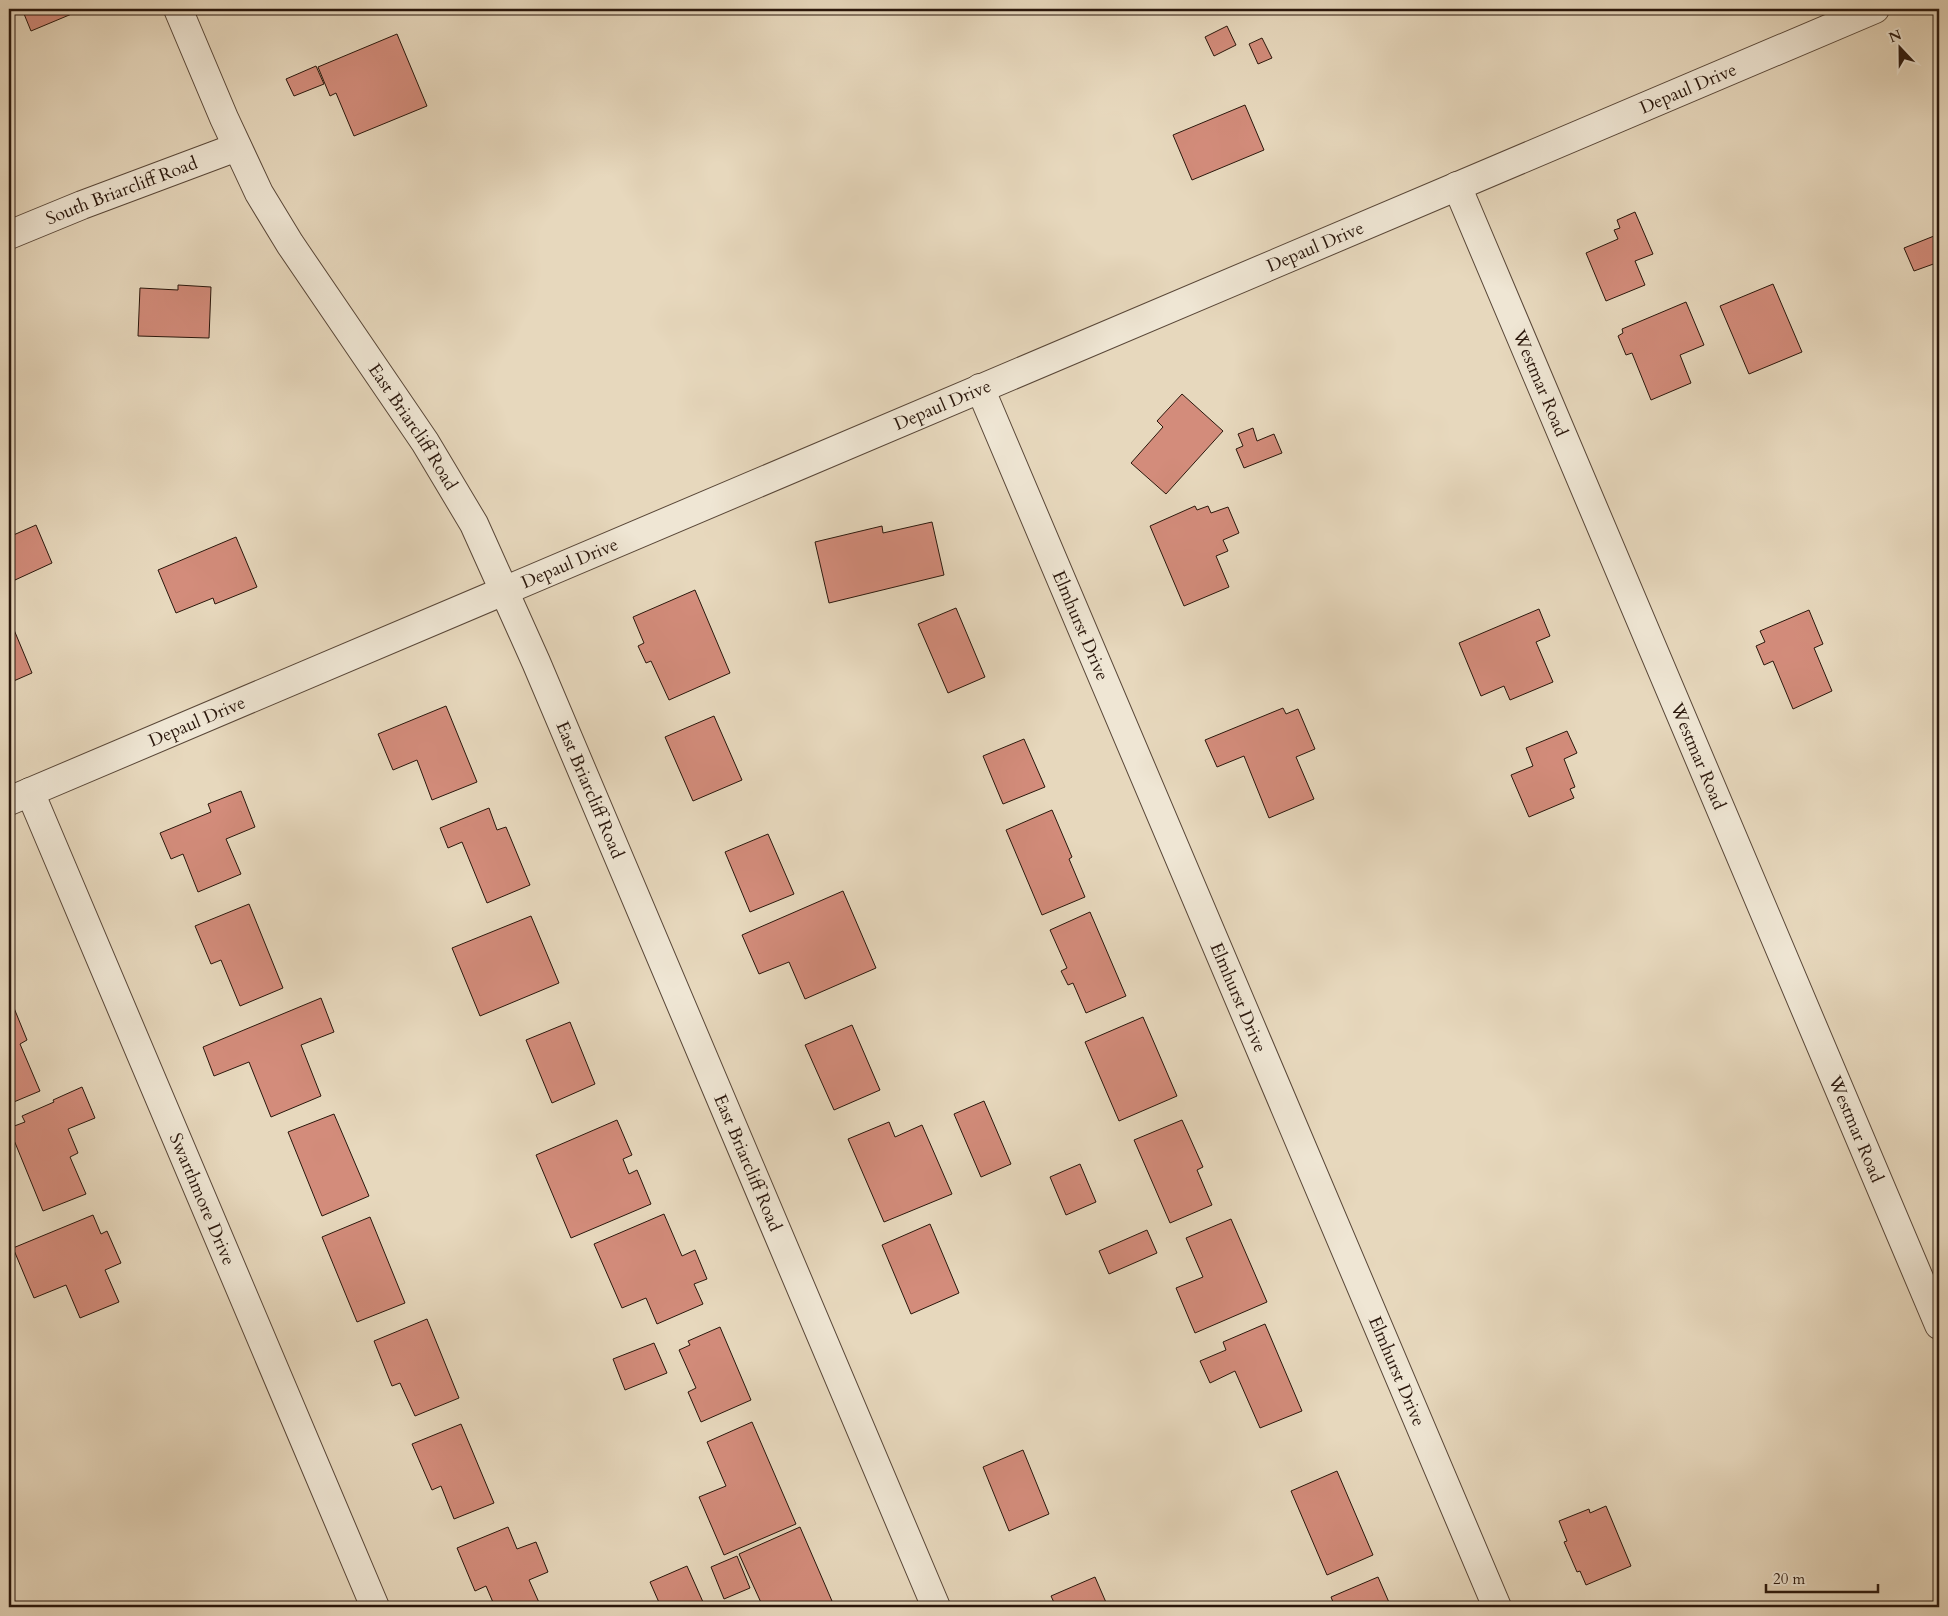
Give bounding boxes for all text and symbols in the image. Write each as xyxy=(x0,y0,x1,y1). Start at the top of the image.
north arrow xyxy=(1876,22,1926,72)
text: N xyxy=(1886,25,1905,47)
street label: Depaul Drive xyxy=(1636,57,1740,120)
street label: South Briarcliff Road xyxy=(42,150,201,231)
street label: Depaul Drive xyxy=(1263,215,1368,278)
street label: Westmar Road xyxy=(1506,325,1574,441)
street label: East Briarcliff Road xyxy=(362,358,464,495)
street label: Depaul Drive xyxy=(890,373,995,436)
street label: Depaul Drive xyxy=(517,531,622,595)
street label: Elmhurst Drive xyxy=(1046,567,1115,684)
street label: Depaul Drive xyxy=(144,690,249,753)
street label: Westmar Road xyxy=(1664,698,1732,814)
street label: East Briarcliff Road xyxy=(550,717,630,863)
street label: Elmhurst Drive xyxy=(1204,939,1273,1056)
street label: Westmar Road xyxy=(1822,1071,1890,1187)
street label: East Briarcliff Road xyxy=(708,1090,788,1236)
street label: Swarthmore Drive xyxy=(163,1129,241,1269)
street label: Elmhurst Drive xyxy=(1363,1312,1431,1430)
scale bar xyxy=(1766,1561,1878,1593)
text: 20 m xyxy=(1773,1569,1805,1589)

